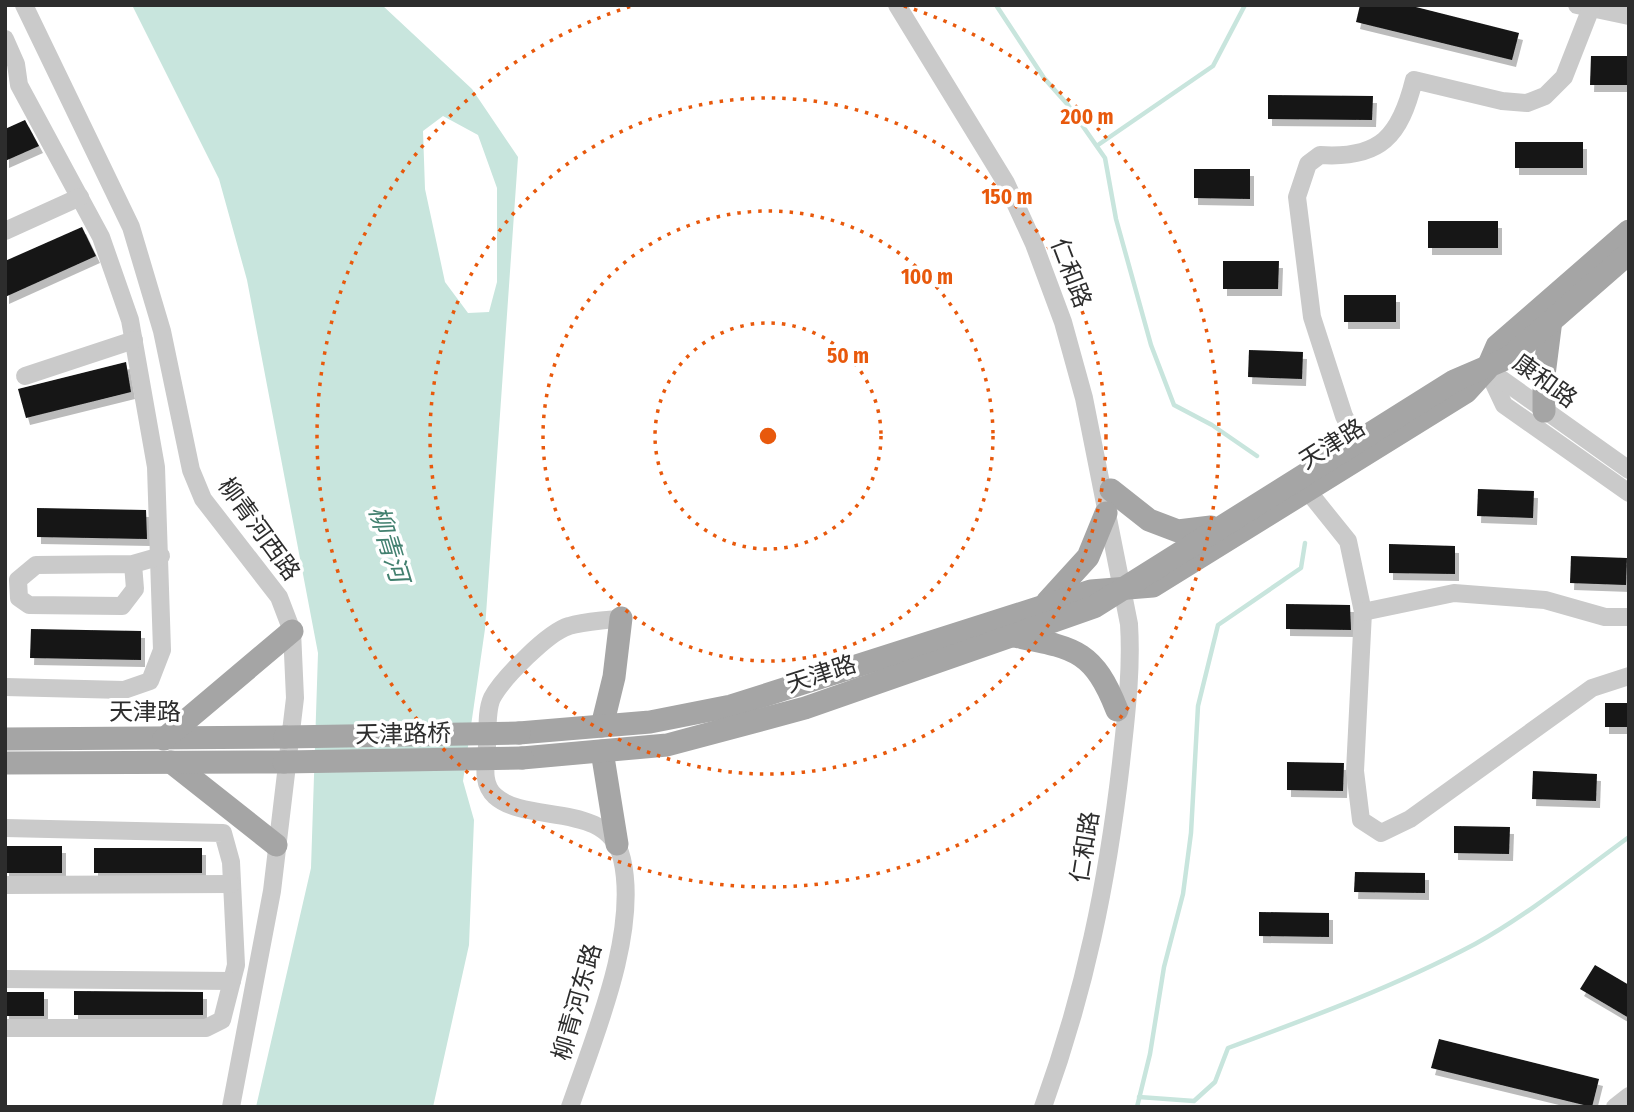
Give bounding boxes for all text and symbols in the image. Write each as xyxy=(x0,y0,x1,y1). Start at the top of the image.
text: 200 m xyxy=(1059,104,1114,130)
text: 150 m xyxy=(981,184,1033,210)
street label: 仁和路 xyxy=(1045,234,1097,312)
text: 100 m xyxy=(901,264,953,290)
text: 50 m xyxy=(827,343,869,369)
street label: 康和路 xyxy=(1508,349,1582,413)
street label: 天津路 xyxy=(1294,413,1370,475)
centre of rings xyxy=(756,424,780,448)
street label: 柳青河西路 xyxy=(212,472,306,586)
water label: 柳青河 xyxy=(362,502,416,591)
street label: 天津路 xyxy=(782,650,860,698)
street label: 天津路 xyxy=(109,698,181,726)
street label: 天津路桥 xyxy=(355,719,451,749)
street label: 仁和路 xyxy=(1066,809,1104,885)
street label: 柳青河东路 xyxy=(547,940,607,1064)

